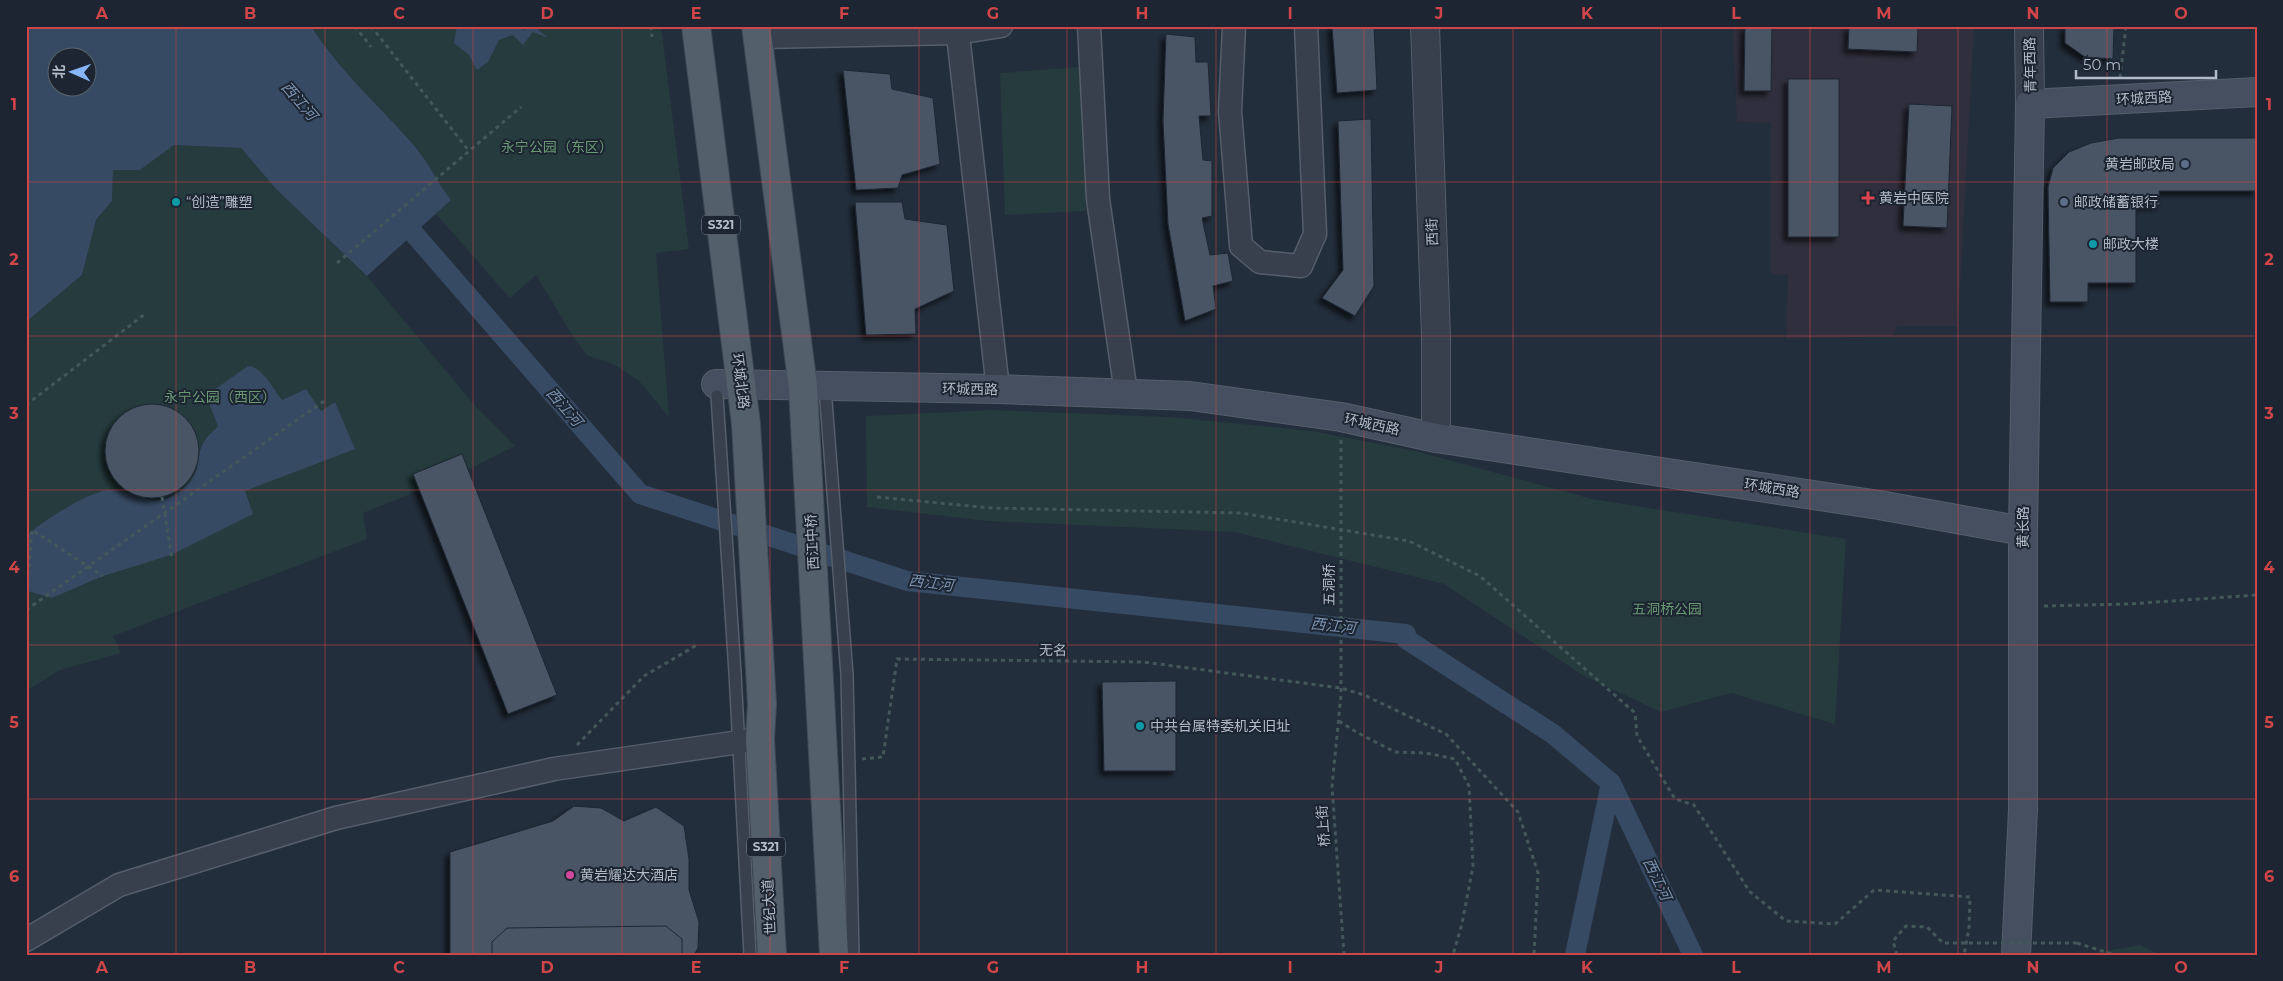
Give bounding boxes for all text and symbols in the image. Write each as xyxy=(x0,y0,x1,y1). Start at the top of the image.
text: A xyxy=(95,4,109,23)
text: B xyxy=(244,4,256,23)
text: C xyxy=(393,4,405,23)
text: D xyxy=(540,4,554,23)
text: E xyxy=(691,4,701,23)
text: F xyxy=(839,4,849,23)
text: G xyxy=(987,4,999,23)
text: H xyxy=(1136,4,1148,23)
text: I xyxy=(1287,4,1293,23)
text: J xyxy=(1434,4,1443,23)
text: K xyxy=(1581,4,1594,23)
text: L xyxy=(1731,4,1741,23)
text: M xyxy=(1876,4,1892,23)
text: N xyxy=(2027,4,2039,23)
text: O xyxy=(2174,4,2188,23)
street label: 青年西路 xyxy=(2021,37,2039,93)
north arrow xyxy=(48,48,98,98)
scale bar xyxy=(2076,48,2216,80)
text: 50 m xyxy=(2083,55,2121,74)
text: 北 xyxy=(50,64,68,79)
water label: 西江河 xyxy=(277,77,323,126)
street label: 环城西路 xyxy=(2116,88,2172,108)
text: 1 xyxy=(11,95,17,114)
text: 1 xyxy=(2266,95,2272,114)
park label: 永宁公园（东区） xyxy=(501,138,613,156)
place label: 黄岩邮政局 xyxy=(2105,155,2175,173)
marker: 黄岩邮政局 xyxy=(2179,158,2191,170)
place label: 黄岩中医院 xyxy=(1879,189,1949,207)
marker: 黄岩中医院 xyxy=(1861,191,1875,205)
place label: “创造”雕塑 xyxy=(186,193,253,211)
place label: 邮政储蓄银行 xyxy=(2074,193,2158,211)
marker: “创造”雕塑 xyxy=(170,196,182,208)
marker: 邮政储蓄银行 xyxy=(2058,196,2070,208)
road number: S321 xyxy=(702,216,740,234)
street label: 西街 xyxy=(1423,218,1441,246)
place label: 邮政大楼 xyxy=(2103,235,2159,253)
marker: 邮政大楼 xyxy=(2087,238,2099,250)
text: 2 xyxy=(9,250,19,269)
text: 2 xyxy=(2264,250,2274,269)
street label: 环城北路 xyxy=(729,352,753,410)
street label: 环城西路 xyxy=(942,380,998,398)
water label: 西江河 xyxy=(542,383,588,432)
park label: 永宁公园（西区） xyxy=(164,388,276,406)
text: 3 xyxy=(8,404,19,423)
text: 3 xyxy=(2263,404,2274,423)
street label: 环城西路 xyxy=(1343,409,1401,439)
street label: 环城西路 xyxy=(1743,475,1801,501)
street label: 黄长路 xyxy=(2014,506,2032,548)
street label: 西江中桥 xyxy=(802,514,822,570)
text: 4 xyxy=(8,558,20,577)
text: 4 xyxy=(2263,558,2275,577)
street label: 五洞桥 xyxy=(1320,564,1338,606)
water label: 西江河 xyxy=(908,570,958,595)
park label: 五洞桥公园 xyxy=(1632,600,1702,618)
water label: 西江河 xyxy=(1310,614,1359,638)
street label: 无名 xyxy=(1039,641,1067,659)
text: 5 xyxy=(9,713,19,732)
text: 5 xyxy=(2264,713,2274,732)
place label: 中共台属特委机关旧址 xyxy=(1150,717,1290,735)
marker: 中共台属特委机关旧址 xyxy=(1134,720,1146,732)
street label: 桥上街 xyxy=(1313,804,1333,848)
road number: S321 xyxy=(747,838,785,856)
water label: 西江河 xyxy=(1639,854,1677,906)
place label: 黄岩耀达大酒店 xyxy=(580,866,678,884)
text: 6 xyxy=(9,867,19,886)
text: 6 xyxy=(2264,867,2274,886)
marker: 黄岩耀达大酒店 xyxy=(564,869,576,881)
street label: 世纪大道 xyxy=(759,879,779,935)
text: A xyxy=(95,958,109,977)
text: B xyxy=(244,958,256,977)
text: C xyxy=(393,958,405,977)
text: D xyxy=(540,958,554,977)
text: E xyxy=(691,958,701,977)
text: F xyxy=(839,958,849,977)
text: G xyxy=(987,958,999,977)
text: H xyxy=(1136,958,1148,977)
text: I xyxy=(1287,958,1293,977)
text: J xyxy=(1434,958,1443,977)
text: K xyxy=(1581,958,1594,977)
text: L xyxy=(1731,958,1741,977)
text: M xyxy=(1876,958,1892,977)
text: N xyxy=(2027,958,2039,977)
text: O xyxy=(2174,958,2188,977)

